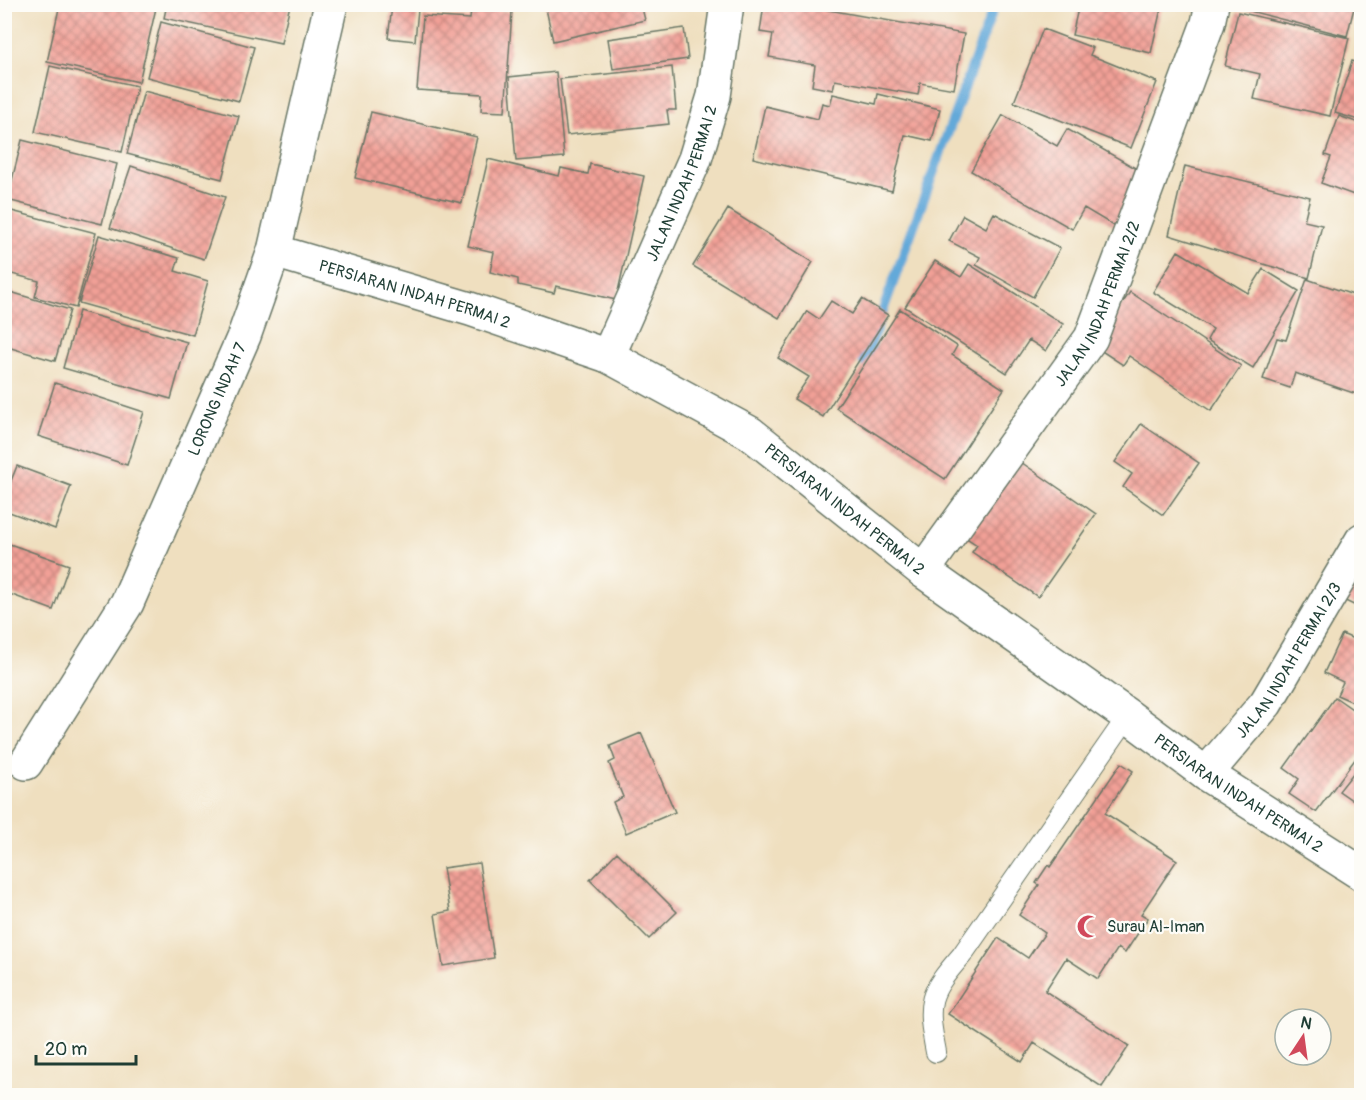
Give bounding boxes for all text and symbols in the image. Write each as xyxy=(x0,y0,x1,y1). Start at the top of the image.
street label: JALAN INDAH PERMAI 2 xyxy=(642,103,722,265)
street label: JALAN INDAH PERMAI 2/2 xyxy=(1050,218,1145,391)
street label: PERSIARAN INDAH PERMAI 2 xyxy=(316,256,513,333)
street label: LORONG INDAH 7 xyxy=(184,339,251,459)
street label: PERSIARAN INDAH PERMAI 2 xyxy=(760,439,928,579)
street label: JALAN INDAH PERMAI 2/3 xyxy=(1232,579,1346,743)
street label: PERSIARAN INDAH PERMAI 2 xyxy=(1150,730,1327,857)
mosque icon: Surau Al-Iman xyxy=(1076,913,1102,939)
place label: Surau Al-Iman xyxy=(1107,917,1204,937)
north arrow xyxy=(1273,1007,1333,1067)
text: N xyxy=(1299,1012,1314,1034)
scale bar xyxy=(36,1028,136,1066)
text: 20 m xyxy=(45,1038,87,1061)

